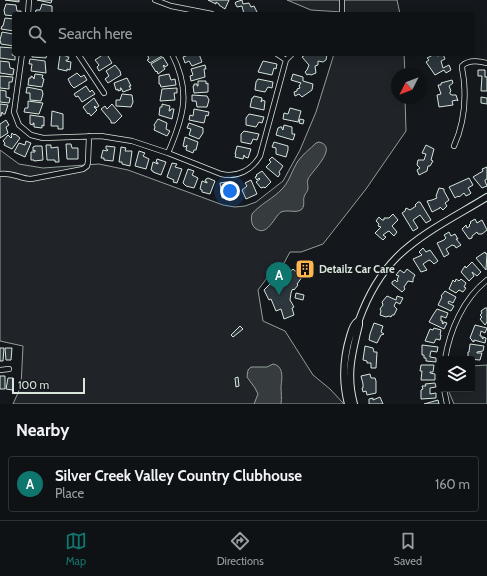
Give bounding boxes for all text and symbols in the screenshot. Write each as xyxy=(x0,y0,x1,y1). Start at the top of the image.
search box xyxy=(12,12,475,56)
icon: search xyxy=(26,23,48,45)
text: Search here xyxy=(58,25,133,43)
north arrow xyxy=(391,68,427,104)
your location xyxy=(220,181,240,201)
building icon: Detailz Car Care xyxy=(294,258,316,280)
pin: A xyxy=(266,262,292,295)
place label: Detailz Car Care xyxy=(319,262,395,276)
map controls xyxy=(439,356,475,392)
button: layers xyxy=(439,356,475,392)
scale bar xyxy=(12,376,85,395)
text: 100 m xyxy=(18,378,49,392)
text: Nearby xyxy=(16,420,69,440)
text: Silver Creek Valley Country Clubhouse xyxy=(55,467,302,485)
text: A xyxy=(26,476,34,492)
text: 160 m xyxy=(435,476,470,492)
text: Place xyxy=(55,485,84,501)
tab: Map xyxy=(65,530,87,568)
tab: Directions xyxy=(217,530,264,568)
tab: Saved xyxy=(394,530,422,568)

